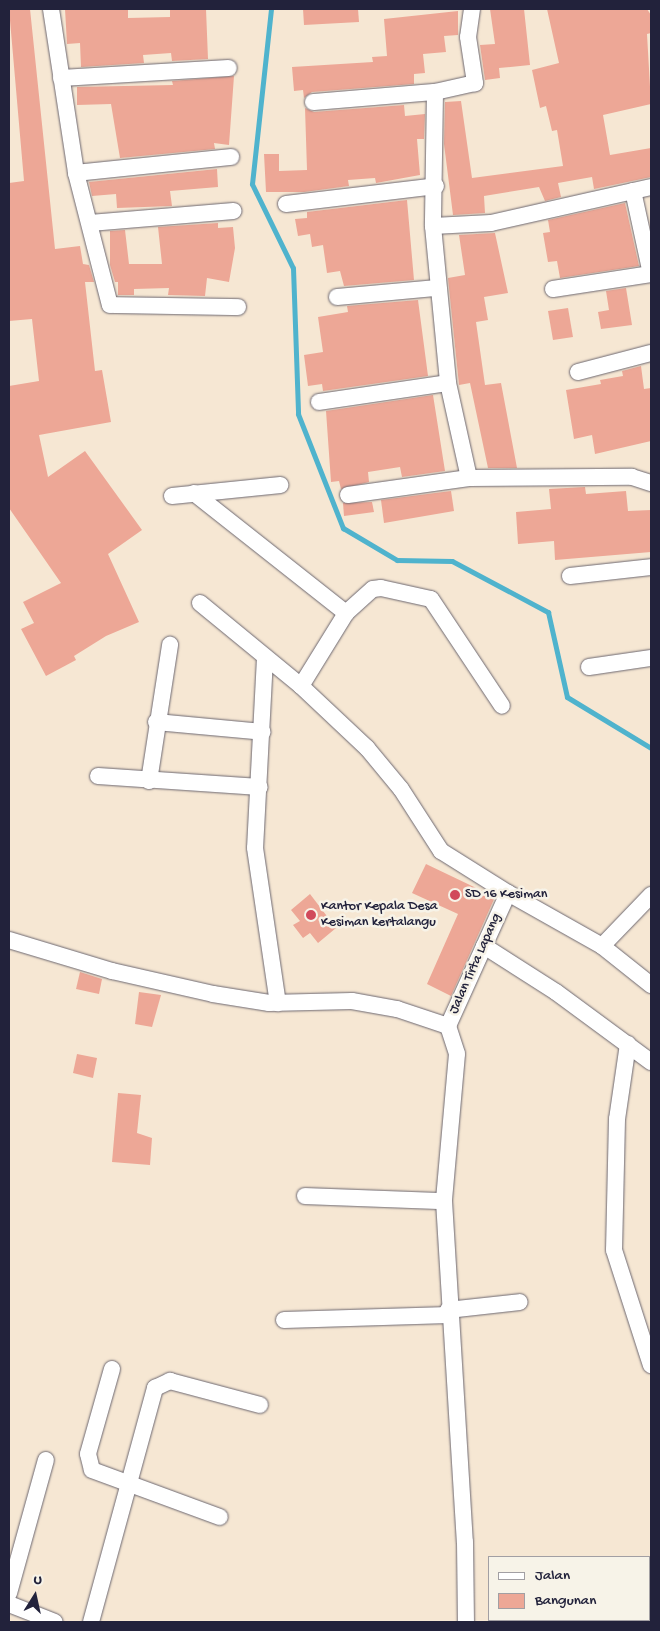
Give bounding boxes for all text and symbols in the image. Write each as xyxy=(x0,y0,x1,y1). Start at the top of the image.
place label: SD 16 Kesiman xyxy=(465,887,547,903)
marker: SD 16 Kesiman xyxy=(449,889,461,901)
place label: Kantor Kepala Desa Kesiman kertalangu xyxy=(321,899,437,932)
marker: Kantor Kepala Desa Kesiman kertalangu xyxy=(305,909,317,921)
street label: Jalan Tirta Lapang xyxy=(446,911,506,1017)
legend xyxy=(488,1556,650,1621)
text: Jalan xyxy=(535,1567,570,1585)
north arrow xyxy=(10,1571,60,1621)
text: U xyxy=(32,1572,43,1590)
text: Bangunan xyxy=(535,1592,596,1610)

